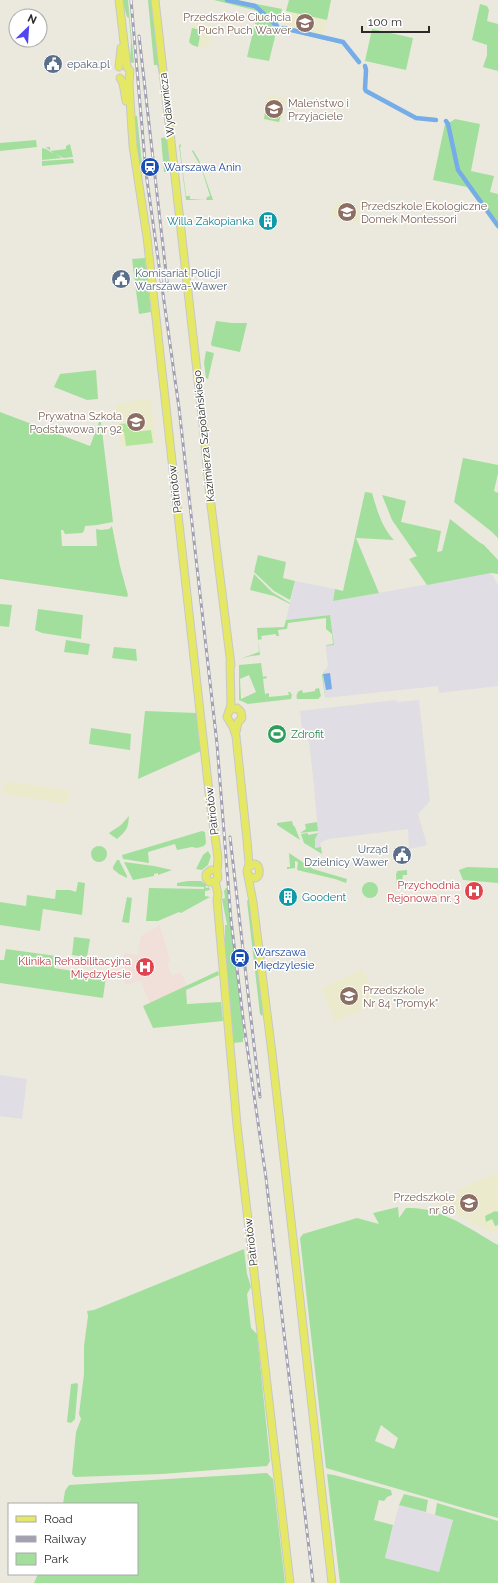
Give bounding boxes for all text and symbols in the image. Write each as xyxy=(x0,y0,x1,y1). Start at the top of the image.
north arrow xyxy=(8,8,48,48)
scale bar xyxy=(362,8,429,34)
place label: Przedszkole Ciuchcia Puch Puch Wawer xyxy=(183,11,291,37)
text: N xyxy=(25,12,39,27)
school or university icon: Przedszkole Ciuchcia Puch Puch Wawer xyxy=(294,12,316,34)
text: 100 m xyxy=(368,15,402,29)
public building icon: epaka.pl xyxy=(42,53,64,75)
place label: epaka.pl xyxy=(67,58,110,71)
street label: Wydawnicza xyxy=(157,72,177,138)
place label: Maleństwo i Przyjaciele xyxy=(288,97,349,123)
school or university icon: Maleństwo i Przyjaciele xyxy=(263,98,285,120)
station icon: Warszawa Anin xyxy=(139,156,161,178)
place label: Warszawa Anin xyxy=(164,161,241,174)
place label: Przedszkole Ekologiczne Domek Montessori xyxy=(361,200,488,226)
school or university icon: Przedszkole Ekologiczne Domek Montessori xyxy=(336,201,358,223)
building icon: Willa Zakopianka xyxy=(257,210,279,232)
place label: Willa Zakopianka xyxy=(167,215,254,228)
place label: Komisariat Policji Warszawa-Wawer xyxy=(135,267,227,293)
public building icon: Komisariat Policji Warszawa-Wawer xyxy=(110,268,132,290)
street label: Kazimierza Szpotańskiego xyxy=(191,369,217,503)
place label: Prywatna Szkoła Podstawowa nr 92 xyxy=(29,410,122,436)
school or university icon: Prywatna Szkoła Podstawowa nr 92 xyxy=(125,411,147,433)
street label: Patriotów xyxy=(166,464,184,514)
sports icon: Zdrofit xyxy=(266,723,288,745)
place label: Zdrofit xyxy=(291,728,324,741)
street label: Patriotów xyxy=(203,786,221,836)
place label: Urząd Dzielnicy Wawer xyxy=(304,843,388,869)
public building icon: Urząd Dzielnicy Wawer xyxy=(391,844,413,866)
place label: Przychodnia Rejonowa nr. 3 xyxy=(387,879,460,905)
hospital icon: Przychodnia Rejonowa nr. 3 xyxy=(463,880,485,902)
building icon: Goodent xyxy=(277,886,299,908)
place label: Goodent xyxy=(302,891,347,904)
place label: Warszawa Międzylesie xyxy=(254,946,315,972)
station icon: Warszawa Międzylesie xyxy=(229,947,251,969)
place label: Klinika Rehabilitacyjna Międzylesie xyxy=(18,955,132,981)
hospital icon: Klinika Rehabilitacyjna Międzylesie xyxy=(134,956,156,978)
place label: Przedszkole Nr 84 "Promyk" xyxy=(363,984,438,1010)
school or university icon: Przedszkole Nr 84 "Promyk" xyxy=(338,985,360,1007)
place label: Przedszkole nr 86 xyxy=(393,1191,456,1217)
school or university icon: Przedszkole nr 86 xyxy=(458,1192,480,1214)
street label: Patriotów xyxy=(242,1217,260,1267)
legend xyxy=(8,1503,138,1575)
text: Road xyxy=(44,1512,73,1526)
text: Railway xyxy=(44,1532,87,1546)
text: Park xyxy=(44,1552,69,1566)

